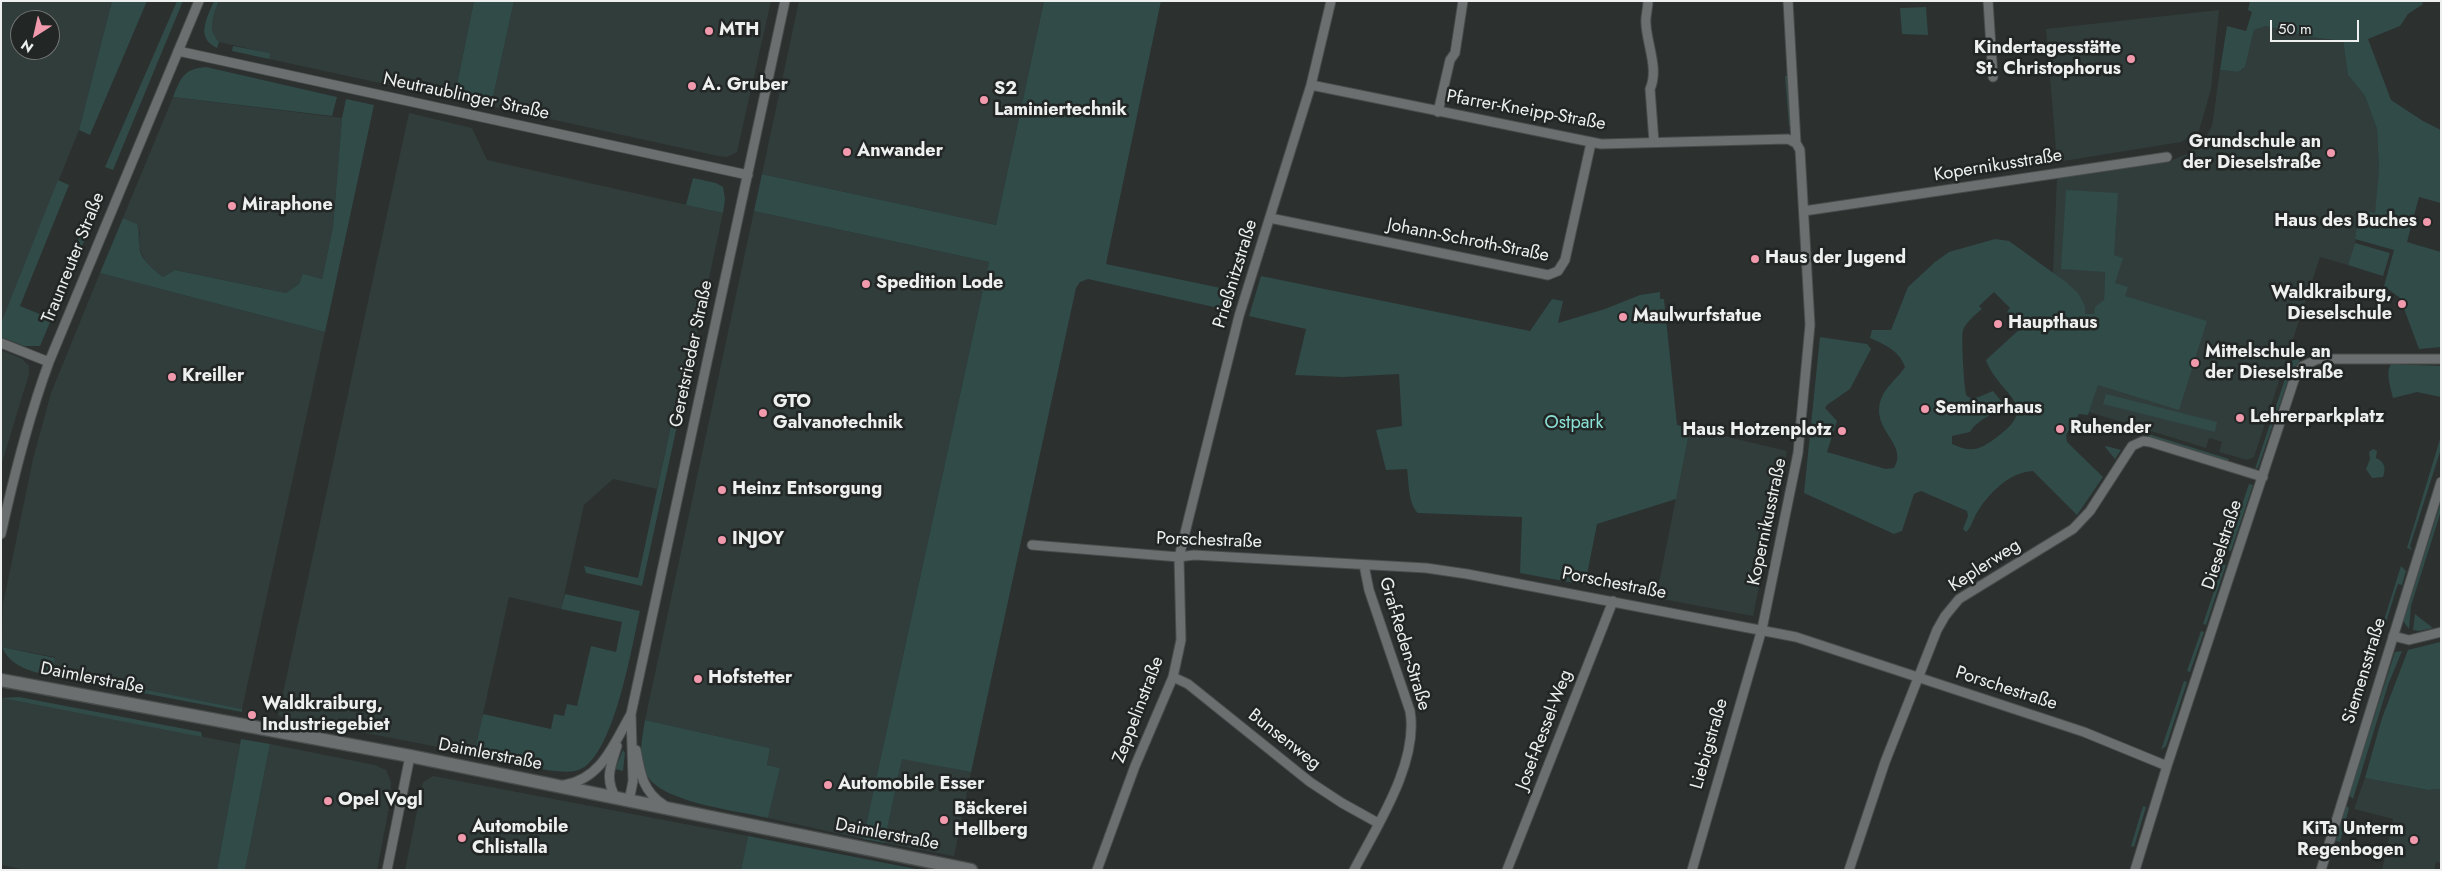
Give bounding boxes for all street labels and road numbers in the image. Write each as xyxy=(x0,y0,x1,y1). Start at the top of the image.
street label: Neutraublinger Straße xyxy=(381,69,551,125)
street label: Pfarrer-Kneipp-Straße xyxy=(1445,86,1607,136)
street label: Kopernikusstraße xyxy=(1932,145,2064,187)
street label: Traunreuter Straße xyxy=(38,190,110,326)
street label: Johann-Schroth-Straße xyxy=(1385,215,1551,267)
street label: Prießnitzstraße xyxy=(1209,217,1263,331)
street label: Geretsrieder Straße xyxy=(666,279,718,429)
street label: Kopernikusstraße xyxy=(1744,456,1792,588)
street label: Dieselstraße xyxy=(2198,498,2248,592)
street label: Porschestraße xyxy=(1156,528,1262,554)
street label: Keplerweg xyxy=(1945,535,2025,597)
street label: Porschestraße xyxy=(1560,563,1668,605)
street label: Graf-Reden-Straße xyxy=(1373,575,1435,713)
street label: Siemensstraße xyxy=(2339,615,2391,727)
street label: Zeppelinstraße xyxy=(1109,654,1169,766)
street label: Daimlerstraße xyxy=(38,658,146,700)
street label: Porschestraße xyxy=(1952,662,2060,716)
street label: Josef-Ressel-Weg xyxy=(1512,667,1578,793)
street label: Liebigstraße xyxy=(1687,696,1733,792)
street label: Bunsenweg xyxy=(1243,705,1325,775)
street label: Daimlerstraße xyxy=(436,734,544,776)
street label: Daimlerstraße xyxy=(833,814,941,856)

